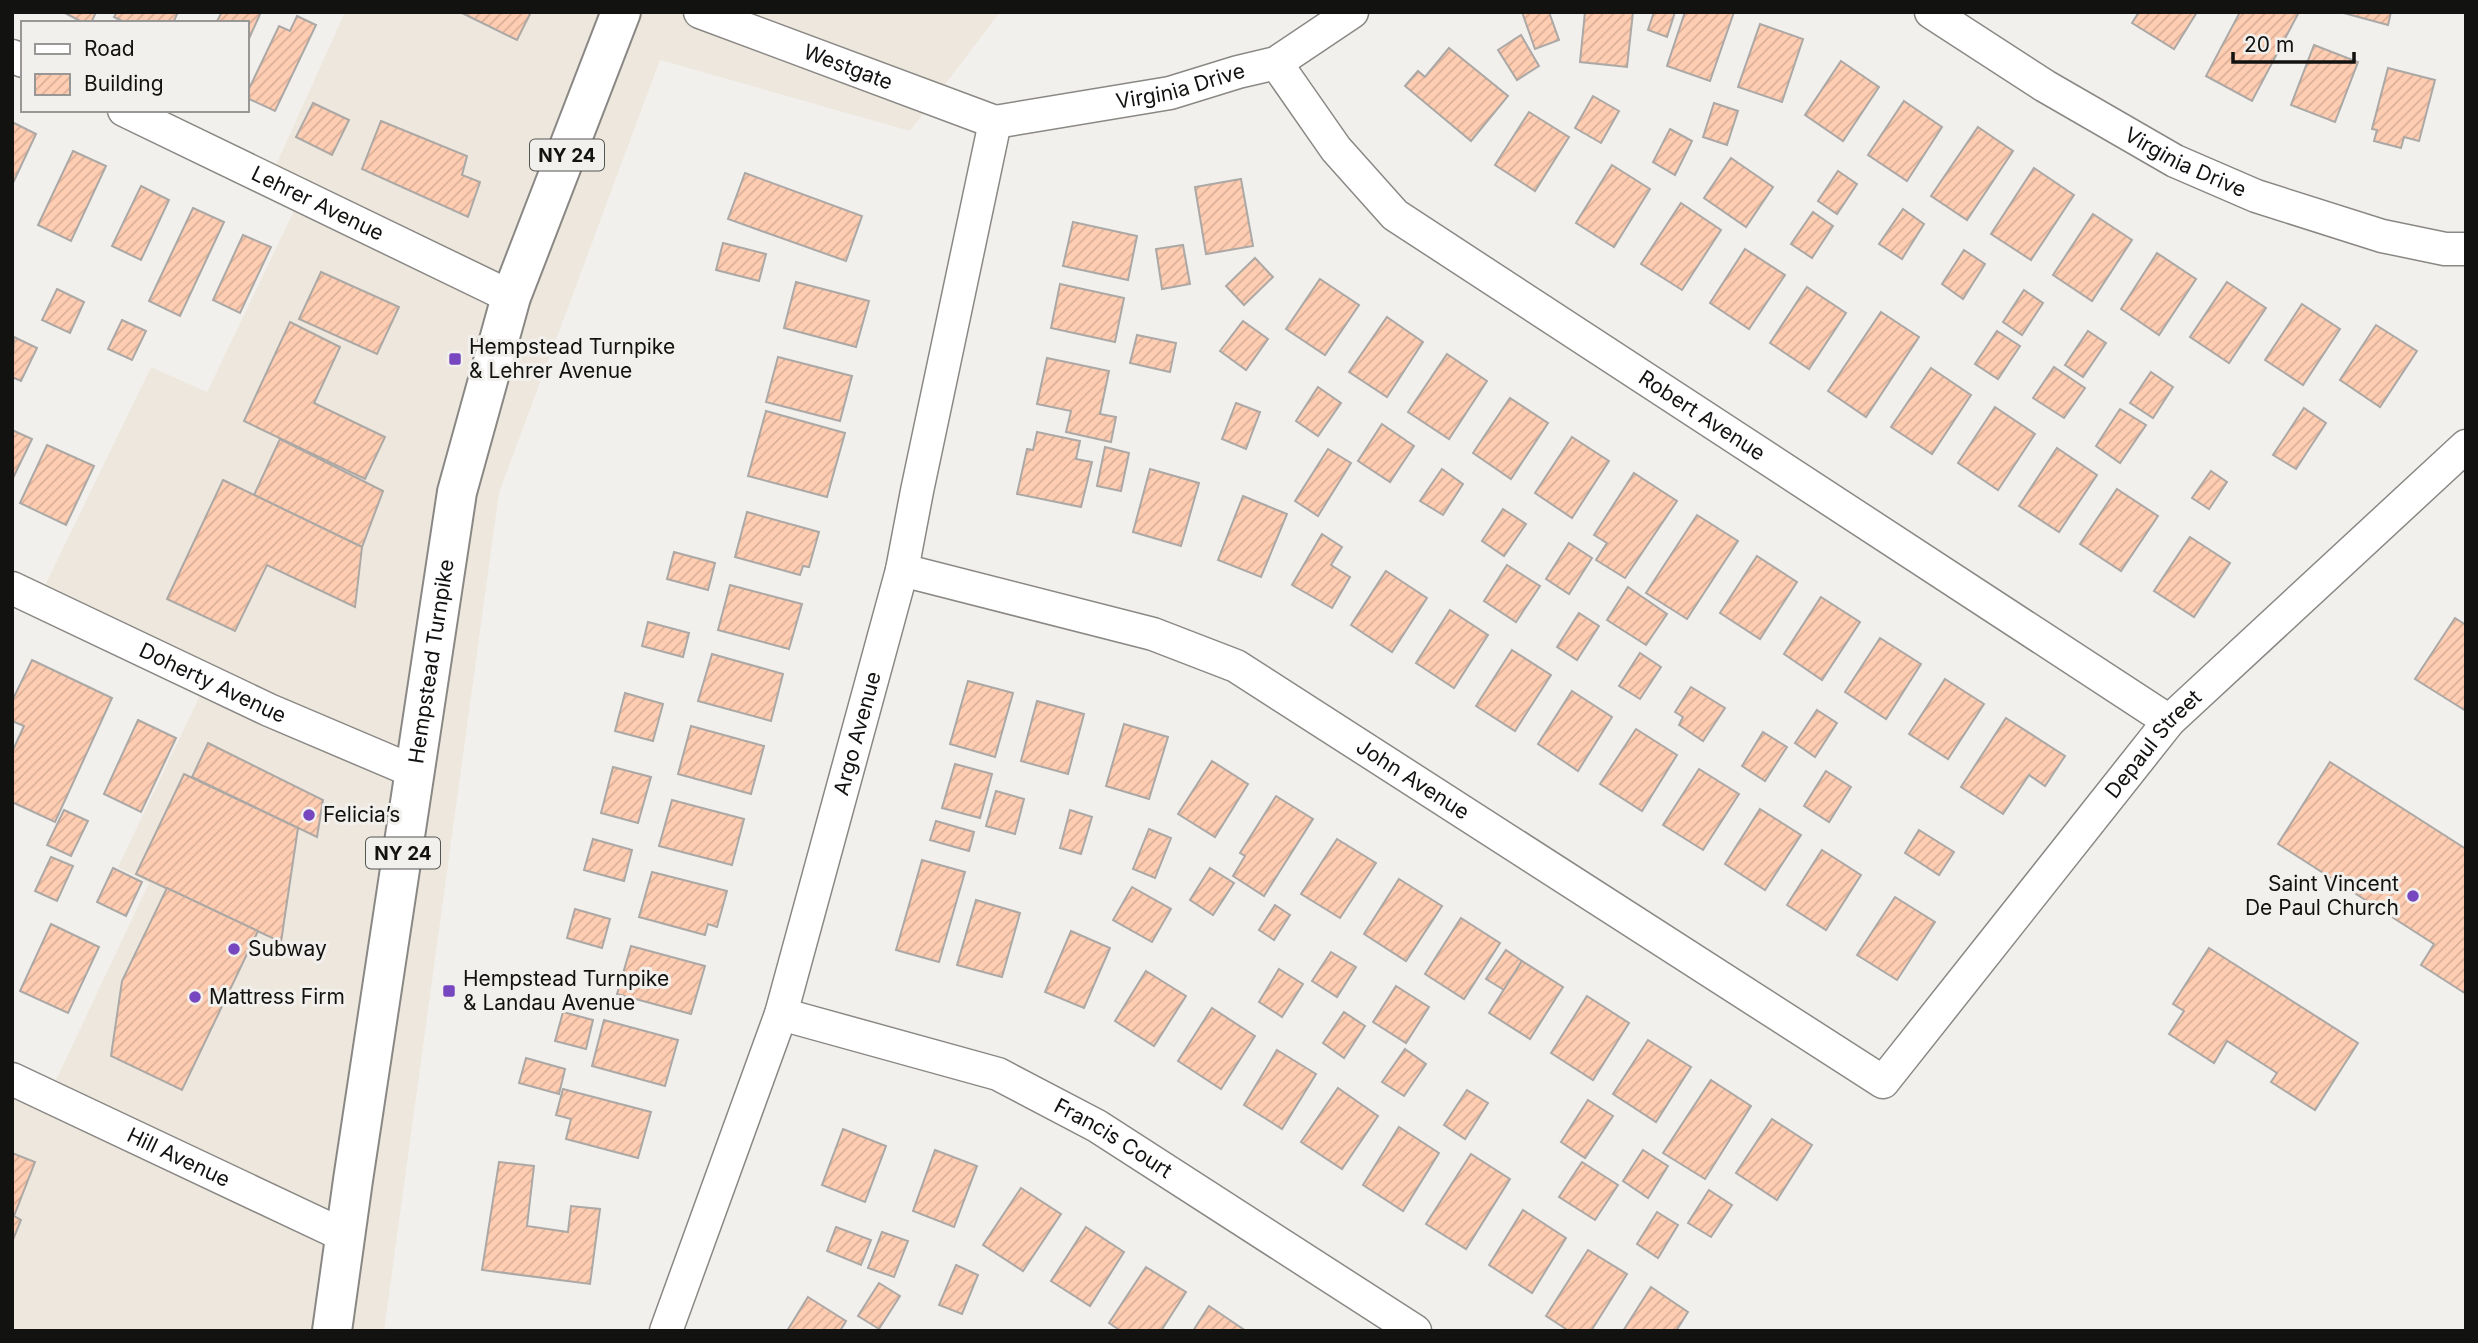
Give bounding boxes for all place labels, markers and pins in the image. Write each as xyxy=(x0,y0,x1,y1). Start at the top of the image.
place label: Hempstead Turnpike & Lehrer Avenue xyxy=(469,334,675,383)
marker: Hempstead Turnpike & Lehrer Avenue xyxy=(447,351,463,367)
place label: Felicia’s xyxy=(323,802,400,827)
marker: Felicia’s xyxy=(301,807,317,823)
place label: Saint Vincent De Paul Church xyxy=(2245,871,2399,920)
marker: Saint Vincent De Paul Church xyxy=(2405,888,2421,904)
place label: Subway xyxy=(248,936,327,961)
marker: Subway xyxy=(226,941,242,957)
place label: Hempstead Turnpike & Landau Avenue xyxy=(463,966,669,1015)
marker: Hempstead Turnpike & Landau Avenue xyxy=(441,983,457,999)
place label: Mattress Firm xyxy=(209,984,345,1009)
marker: Mattress Firm xyxy=(187,989,203,1005)

